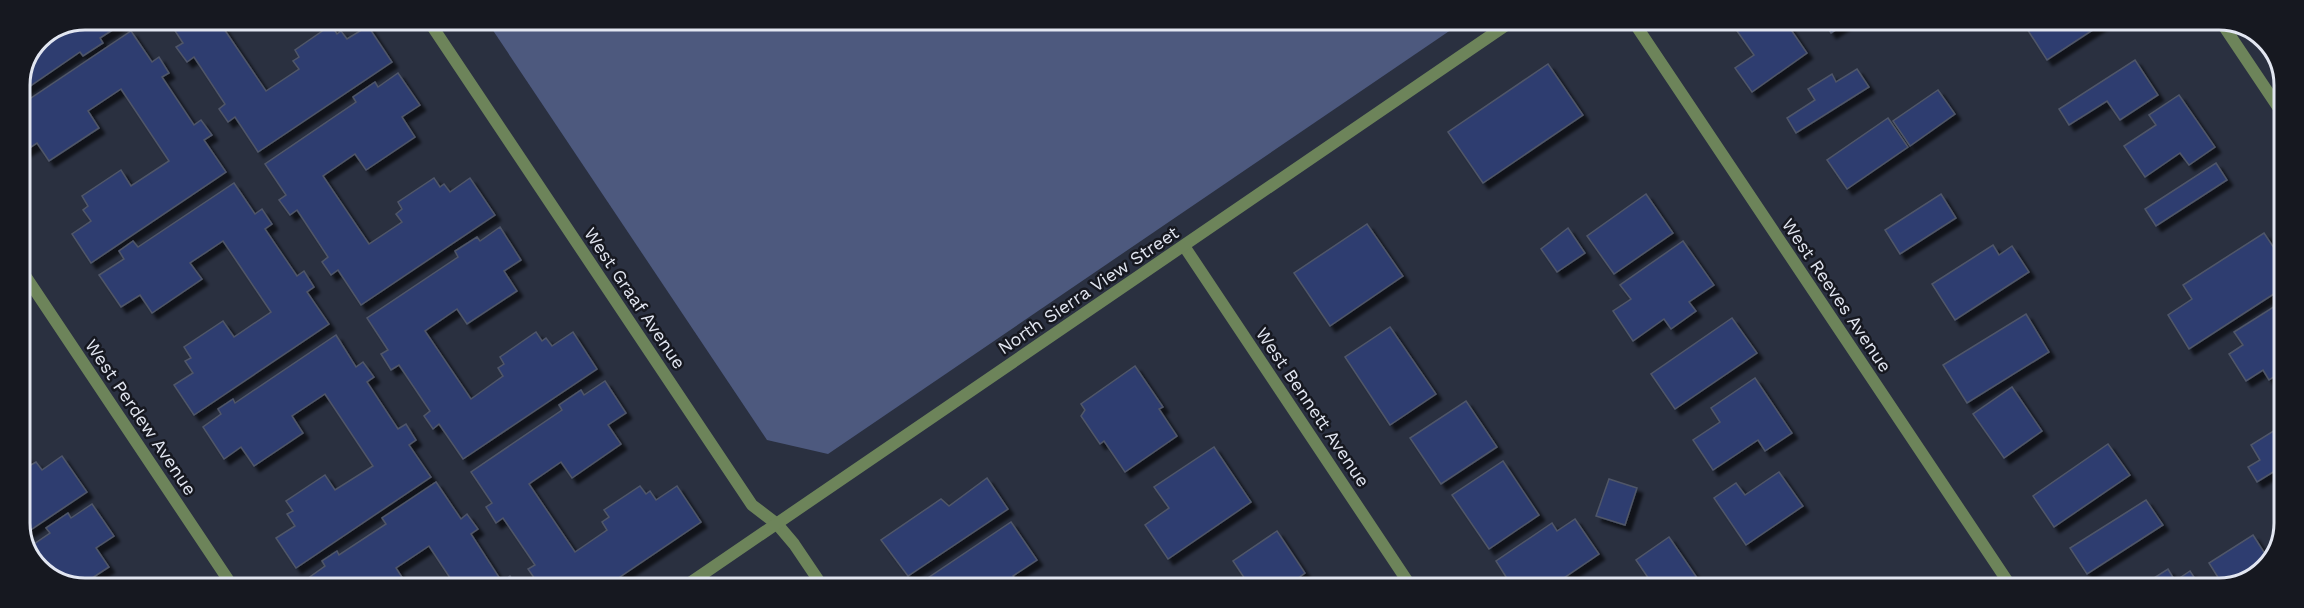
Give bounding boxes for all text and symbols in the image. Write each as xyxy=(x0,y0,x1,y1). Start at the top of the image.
street label: West Reeves Avenue xyxy=(1778,214,1896,376)
street label: North Sierra View Street xyxy=(994,221,1183,358)
street label: West Graaf Avenue xyxy=(580,223,690,373)
street label: West Bennett Avenue xyxy=(1252,323,1374,491)
street label: West Perdew Avenue xyxy=(81,335,201,499)

